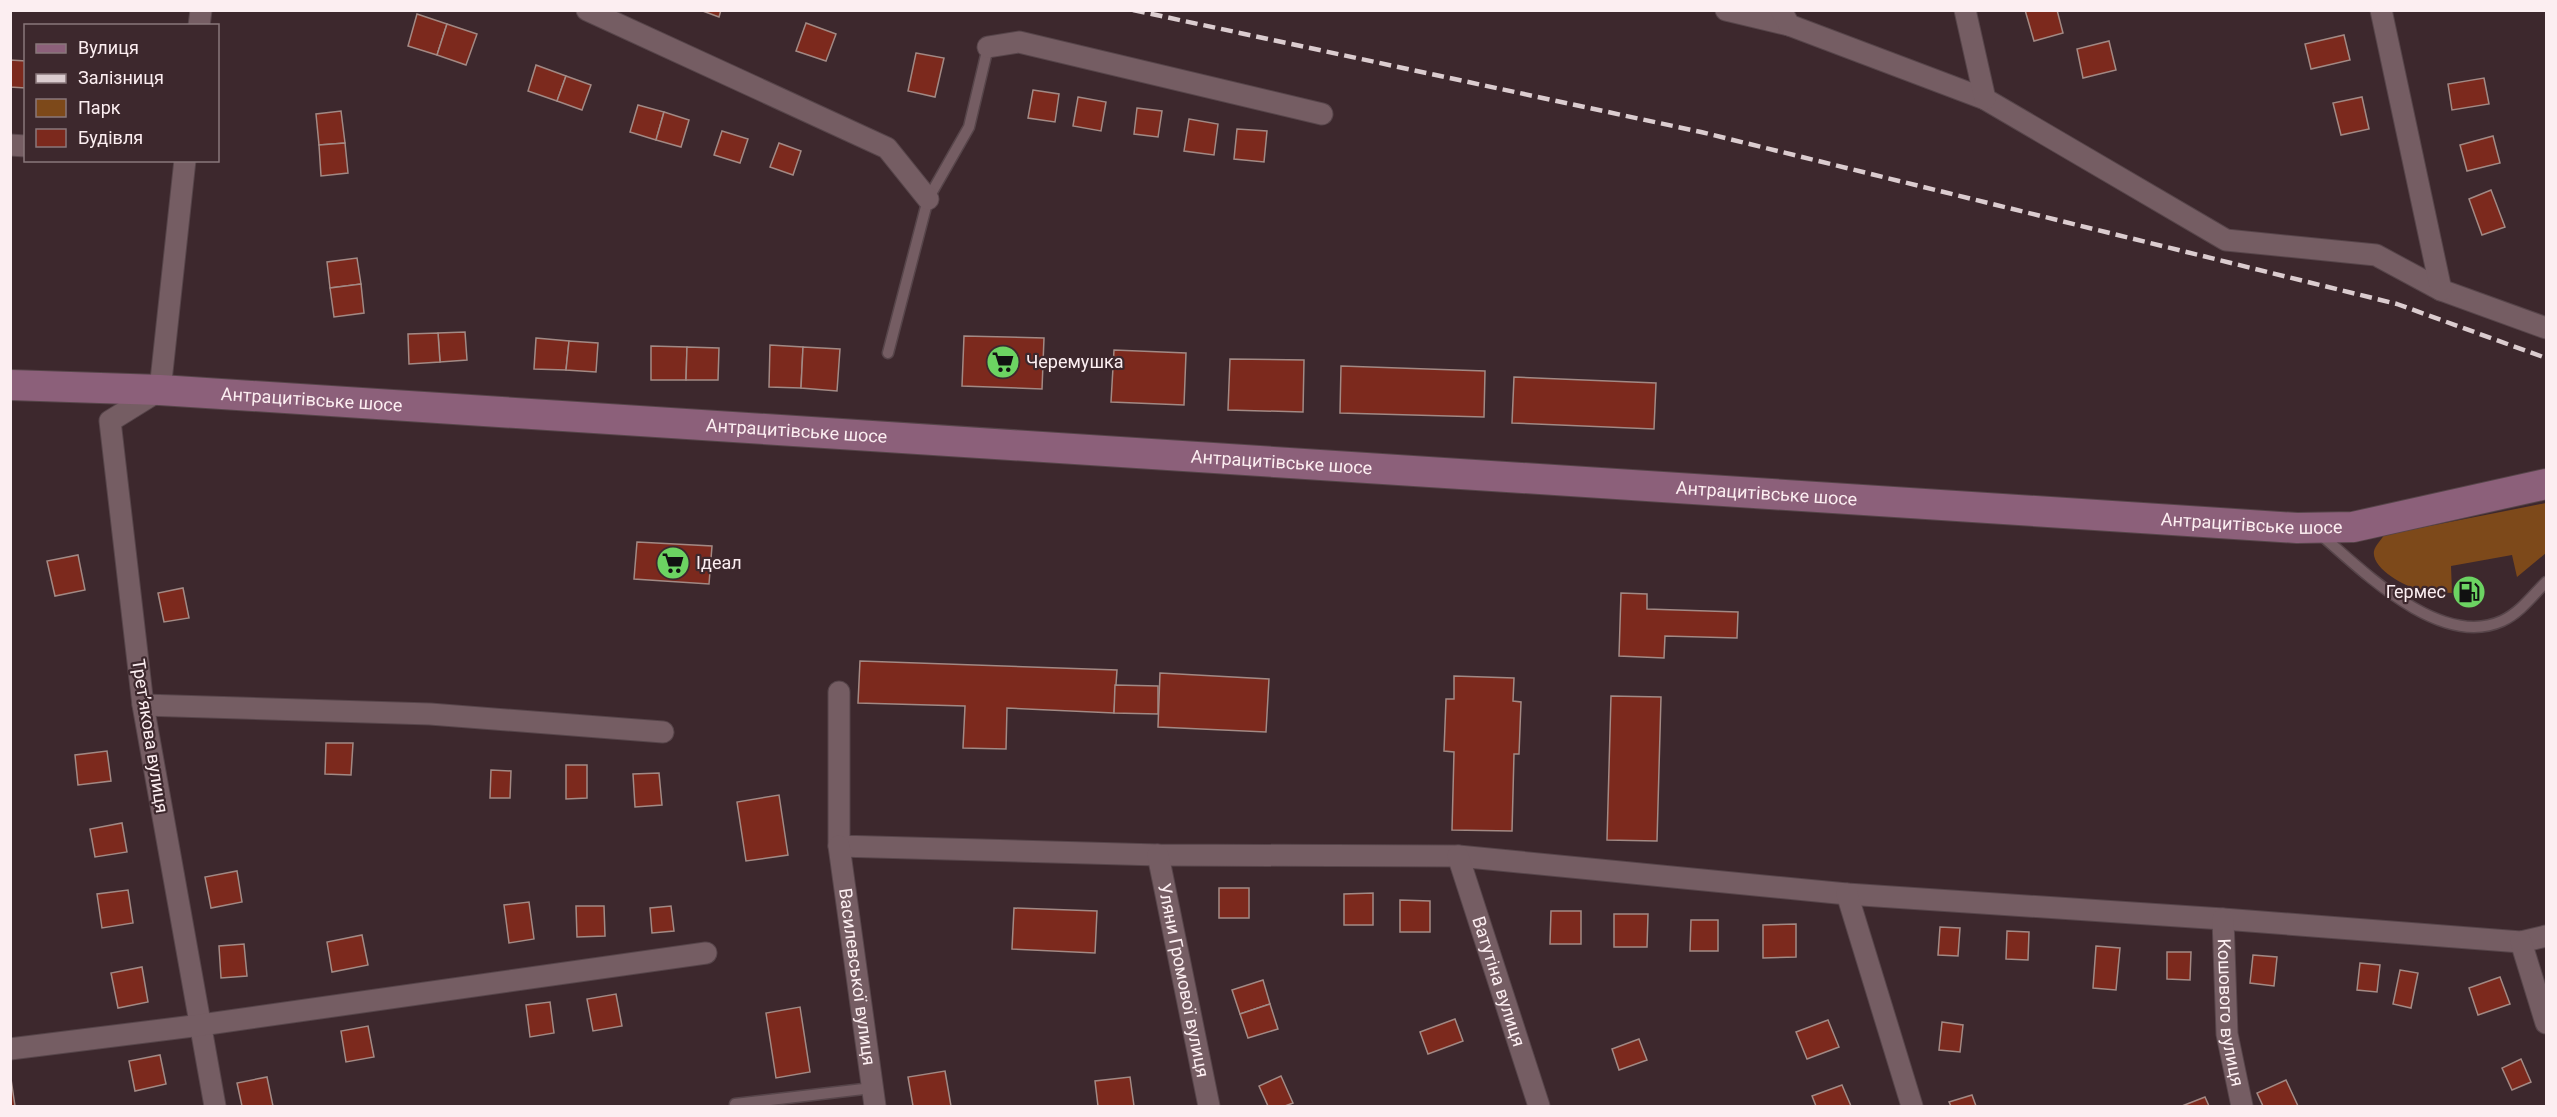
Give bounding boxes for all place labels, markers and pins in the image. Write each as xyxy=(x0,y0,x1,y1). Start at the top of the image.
supermarket icon: Черемушка xyxy=(985,344,1021,380)
place label: Черемушка xyxy=(1026,351,1123,372)
supermarket icon: Ідеал xyxy=(655,545,691,581)
place label: Ідеал xyxy=(696,552,742,573)
fuel station icon: Гермес xyxy=(2451,574,2487,610)
place label: Гермес xyxy=(2386,581,2446,602)

